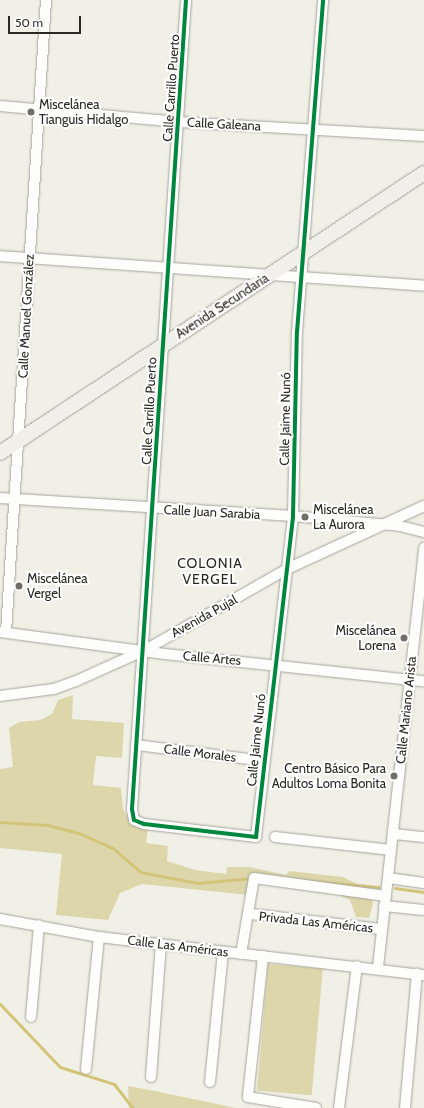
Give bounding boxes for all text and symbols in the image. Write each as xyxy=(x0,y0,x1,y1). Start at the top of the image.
scale bar xyxy=(10,8,83,34)
text: 50 m xyxy=(15,15,43,30)
street label: Calle Carrillo Puerto xyxy=(159,34,183,142)
place label: Miscelánea Tianguis Hidalgo xyxy=(39,97,128,128)
marker: Miscelánea Tianguis Hidalgo xyxy=(26,107,36,117)
street label: Calle Galeana xyxy=(187,114,261,134)
street label: Calle Manuel González xyxy=(15,253,37,379)
street label: Avenida Secundaria xyxy=(173,270,271,342)
street label: Calle Carrillo Puerto xyxy=(138,357,160,465)
street label: Calle Jaime Nunó xyxy=(276,372,294,466)
street label: Calle Juan Sarabia xyxy=(163,502,261,522)
place label: Miscelánea La Aurora xyxy=(313,502,374,533)
marker: Miscelánea La Aurora xyxy=(300,512,310,522)
district label: COLONIA VERGEL xyxy=(177,555,243,588)
place label: Miscelánea Vergel xyxy=(27,571,88,602)
marker: Miscelánea Vergel xyxy=(14,581,24,591)
street label: Avenida Pujal xyxy=(168,591,240,641)
place label: Miscelánea Lorena xyxy=(335,623,396,654)
marker: Miscelánea Lorena xyxy=(399,633,409,643)
street label: Calle Artes xyxy=(182,648,242,668)
street label: Calle Mariano Arista xyxy=(393,656,419,764)
street label: Calle Jaime Nunó xyxy=(243,693,269,787)
street label: Calle Morales xyxy=(163,741,237,765)
place label: Centro Básico Para Adultos Loma Bonita xyxy=(272,761,386,792)
marker: Centro Básico Para Adultos Loma Bonita xyxy=(389,771,399,781)
street label: Privada Las Américas xyxy=(258,908,374,936)
street label: Calle Las Américas xyxy=(127,932,229,960)

